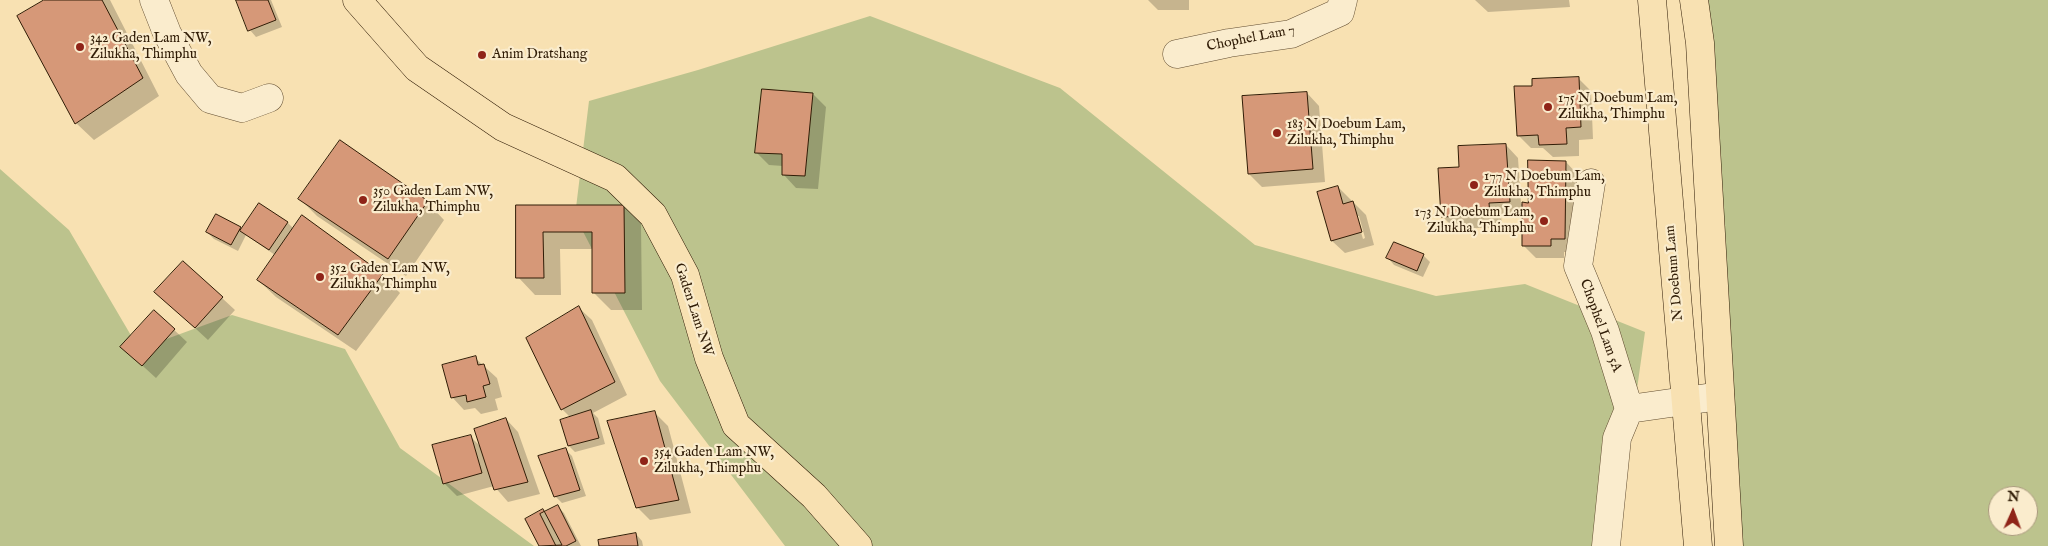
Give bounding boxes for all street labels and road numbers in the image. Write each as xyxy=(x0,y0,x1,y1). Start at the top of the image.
street label: Chophel Lam 7 xyxy=(1205,22,1297,56)
street label: N Doebum Lam xyxy=(1662,225,1688,321)
street label: Gaden Lam NW xyxy=(670,261,716,359)
street label: Chophel Lam 5A xyxy=(1575,277,1625,375)

